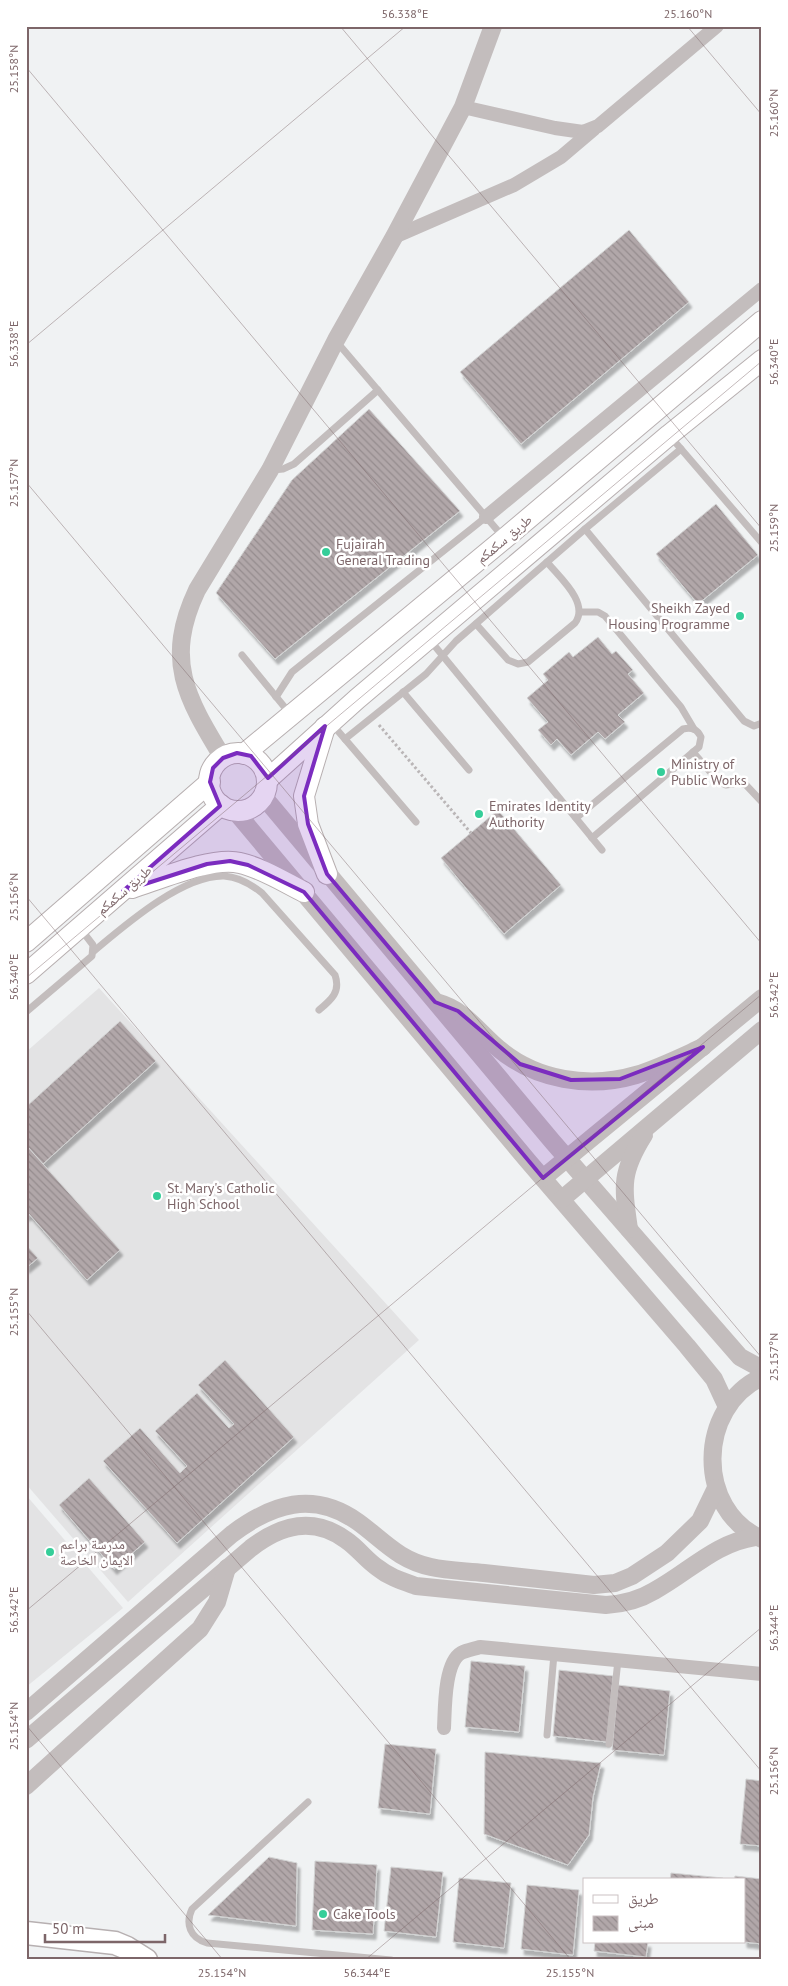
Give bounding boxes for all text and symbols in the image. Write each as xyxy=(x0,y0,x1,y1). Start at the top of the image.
text: 56.338°E xyxy=(382,6,428,21)
text: 25.160°N xyxy=(664,6,712,21)
text: 25.158°N xyxy=(6,45,21,93)
text: 25.160°N xyxy=(766,89,781,137)
text: 56.338°E xyxy=(6,321,21,367)
text: 56.340°E xyxy=(766,339,781,385)
text: 25.157°N xyxy=(6,459,21,507)
text: 25.159°N xyxy=(766,504,781,552)
street label: طريق سكمكم xyxy=(472,510,536,568)
place label: Fujairah General Trading xyxy=(336,535,430,569)
marker: Fujairah General Trading xyxy=(320,546,332,558)
place label: Sheikh Zayed Housing Programme xyxy=(608,599,730,633)
marker: Sheikh Zayed Housing Programme xyxy=(734,610,746,622)
place label: Ministry of Public Works xyxy=(671,755,747,789)
marker: Ministry of Public Works xyxy=(655,766,667,778)
place label: Emirates Identity Authority xyxy=(489,797,591,831)
marker: Emirates Identity Authority xyxy=(473,808,485,820)
street label: طريق سكمكم xyxy=(93,861,156,920)
text: 25.156°N xyxy=(6,873,21,921)
text: 56.340°E xyxy=(6,954,21,1000)
text: 56.342°E xyxy=(766,972,781,1018)
place label: St. Mary's Catholic High School xyxy=(167,1179,275,1213)
marker: St. Mary's Catholic High School xyxy=(151,1190,163,1202)
text: 25.155°N xyxy=(6,1288,21,1336)
text: 25.157°N xyxy=(766,1333,781,1381)
place label: مدرسة براعم الايمان الخاصة xyxy=(60,1535,133,1569)
marker: مدرسة براعم الايمان الخاصة xyxy=(44,1546,56,1558)
text: 56.342°E xyxy=(6,1587,21,1633)
text: 56.344°E xyxy=(766,1605,781,1651)
text: 25.154°N xyxy=(6,1702,21,1750)
text: 25.156°N xyxy=(766,1747,781,1795)
legend xyxy=(583,1878,746,1944)
text: طريق xyxy=(628,1889,659,1909)
place label: Cake Tools xyxy=(333,1905,396,1923)
marker: Cake Tools xyxy=(317,1908,329,1920)
scale bar xyxy=(45,1911,165,1943)
text: مبنى xyxy=(628,1913,654,1933)
text: 50 m xyxy=(52,1919,85,1938)
text: 25.154°N xyxy=(198,1965,246,1980)
text: 56.344°E xyxy=(344,1965,390,1980)
text: 25.155°N xyxy=(546,1965,594,1980)

